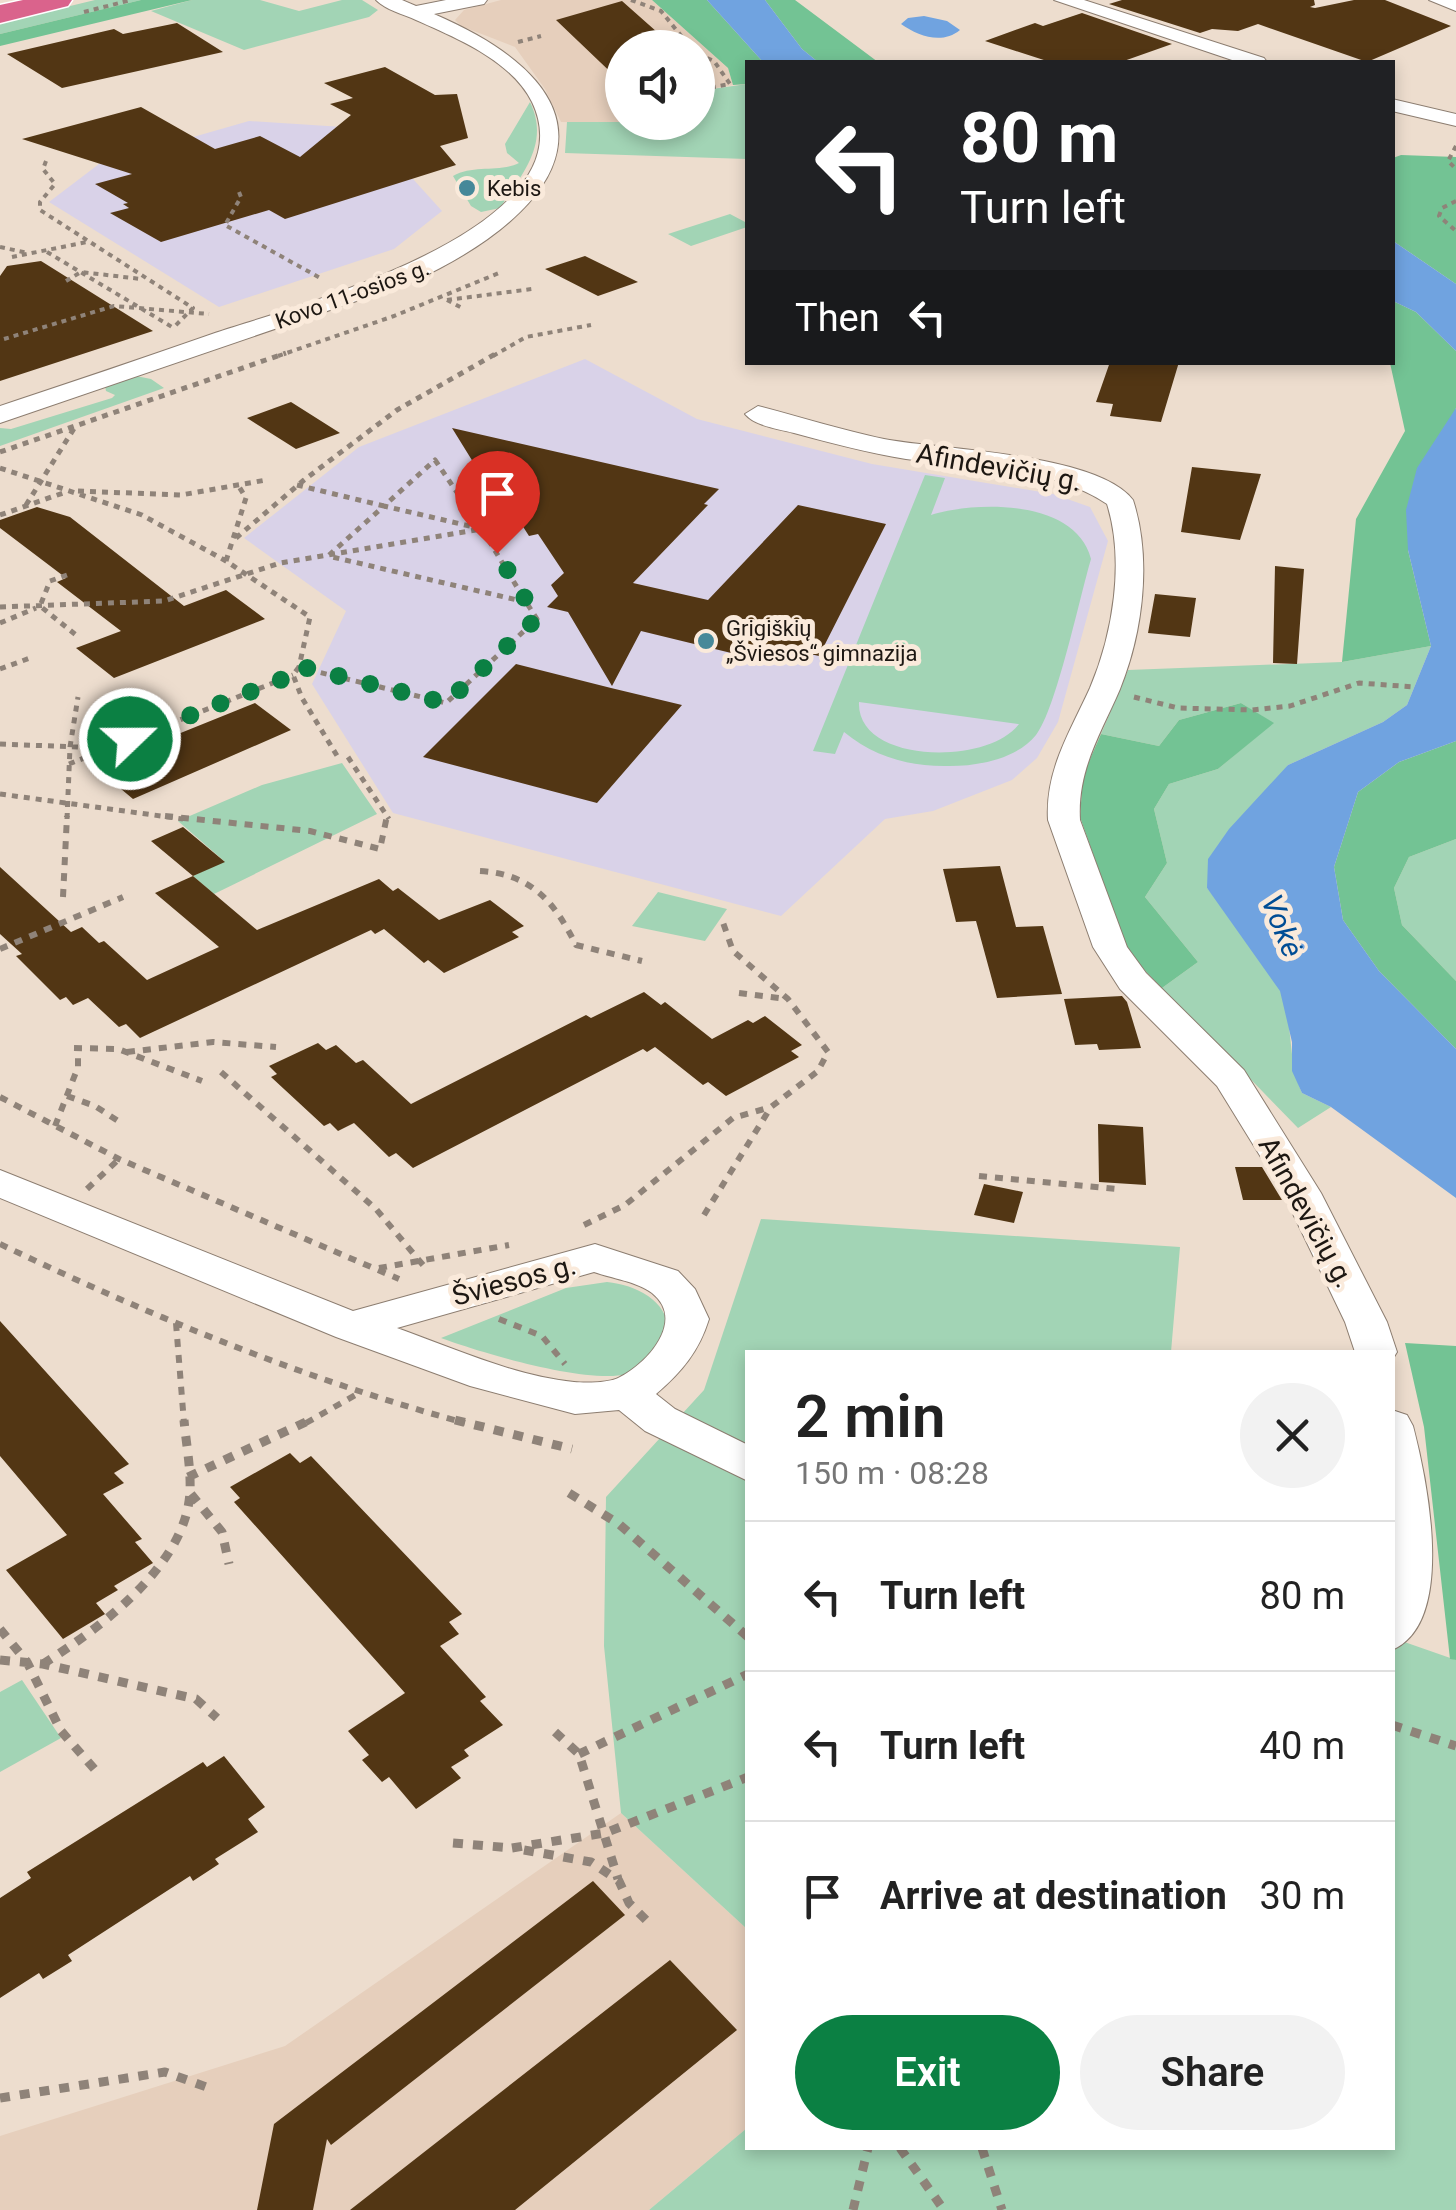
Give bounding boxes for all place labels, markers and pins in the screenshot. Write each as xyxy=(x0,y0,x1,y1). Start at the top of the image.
place label: Kebis xyxy=(487,176,541,201)
marker: Kebis xyxy=(456,177,478,199)
pin xyxy=(455,451,540,554)
place label: Grigiškių „Šviesos“ gimnazija xyxy=(726,616,917,666)
marker: Grigiškių „Šviesos“ gimnazija xyxy=(695,630,717,652)

